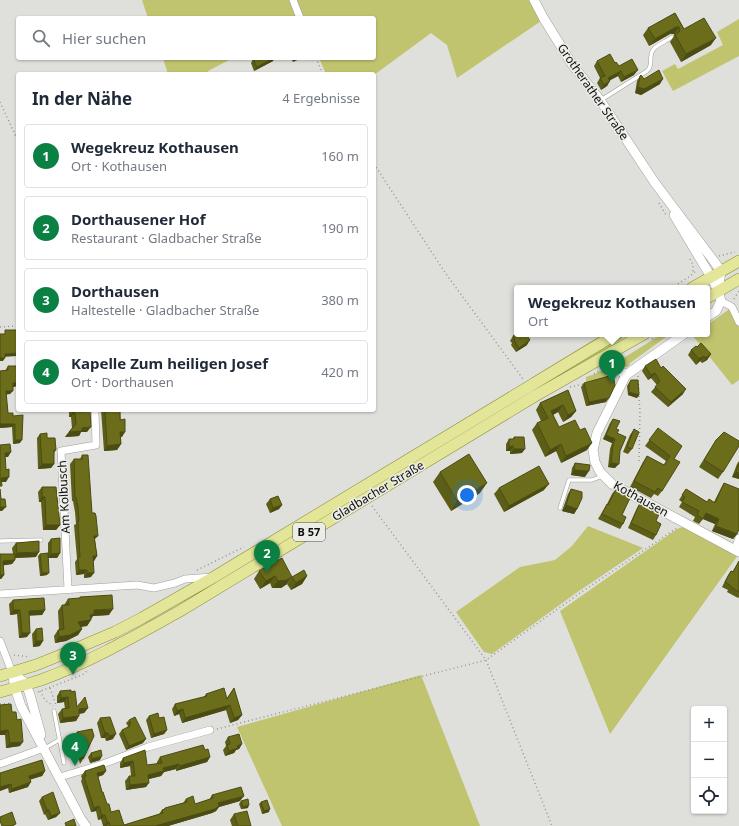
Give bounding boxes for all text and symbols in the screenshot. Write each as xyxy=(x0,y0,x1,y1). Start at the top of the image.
search box xyxy=(16,16,376,60)
icon: search xyxy=(30,27,52,49)
text: Hier suchen xyxy=(62,28,146,48)
street label: Grotherather Straße xyxy=(554,40,633,143)
text: In der Nähe xyxy=(32,87,132,110)
text: 4 Ergebnisse xyxy=(282,89,360,107)
text: Wegekreuz Kothausen xyxy=(71,137,239,157)
text: 1 xyxy=(42,147,50,165)
text: 160 m xyxy=(321,147,359,165)
text: Ort · Kothausen xyxy=(71,157,167,175)
text: Dorthausener Hof xyxy=(71,209,206,229)
text: 2 xyxy=(42,219,50,237)
text: 190 m xyxy=(321,219,359,237)
text: Restaurant · Gladbacher Straße xyxy=(71,229,262,247)
text: Dorthausen xyxy=(71,281,159,301)
popup xyxy=(514,285,710,337)
text: 3 xyxy=(42,291,50,309)
text: 380 m xyxy=(321,291,359,309)
text: Wegekreuz Kothausen xyxy=(528,292,696,312)
text: Haltestelle · Gladbacher Straße xyxy=(71,301,259,319)
text: Ort xyxy=(528,312,548,330)
pin: 1 xyxy=(599,350,625,383)
text: Kapelle Zum heiligen Josef xyxy=(71,353,268,373)
text: 4 xyxy=(42,363,50,381)
text: 420 m xyxy=(321,363,359,381)
text: Ort · Dorthausen xyxy=(71,373,174,391)
street label: Gladbacher Straße xyxy=(328,456,427,525)
street label: Am Kolbusch xyxy=(53,460,74,534)
street label: Kothausen xyxy=(611,476,672,521)
your location xyxy=(457,485,477,505)
road number: B 57 xyxy=(293,523,325,541)
pin: 2 xyxy=(254,540,280,573)
pin: 3 xyxy=(60,642,86,675)
map controls xyxy=(691,706,727,814)
button: + xyxy=(691,706,727,742)
pin: 4 xyxy=(62,733,88,766)
button: − xyxy=(691,742,727,778)
button: locate xyxy=(691,778,727,814)

